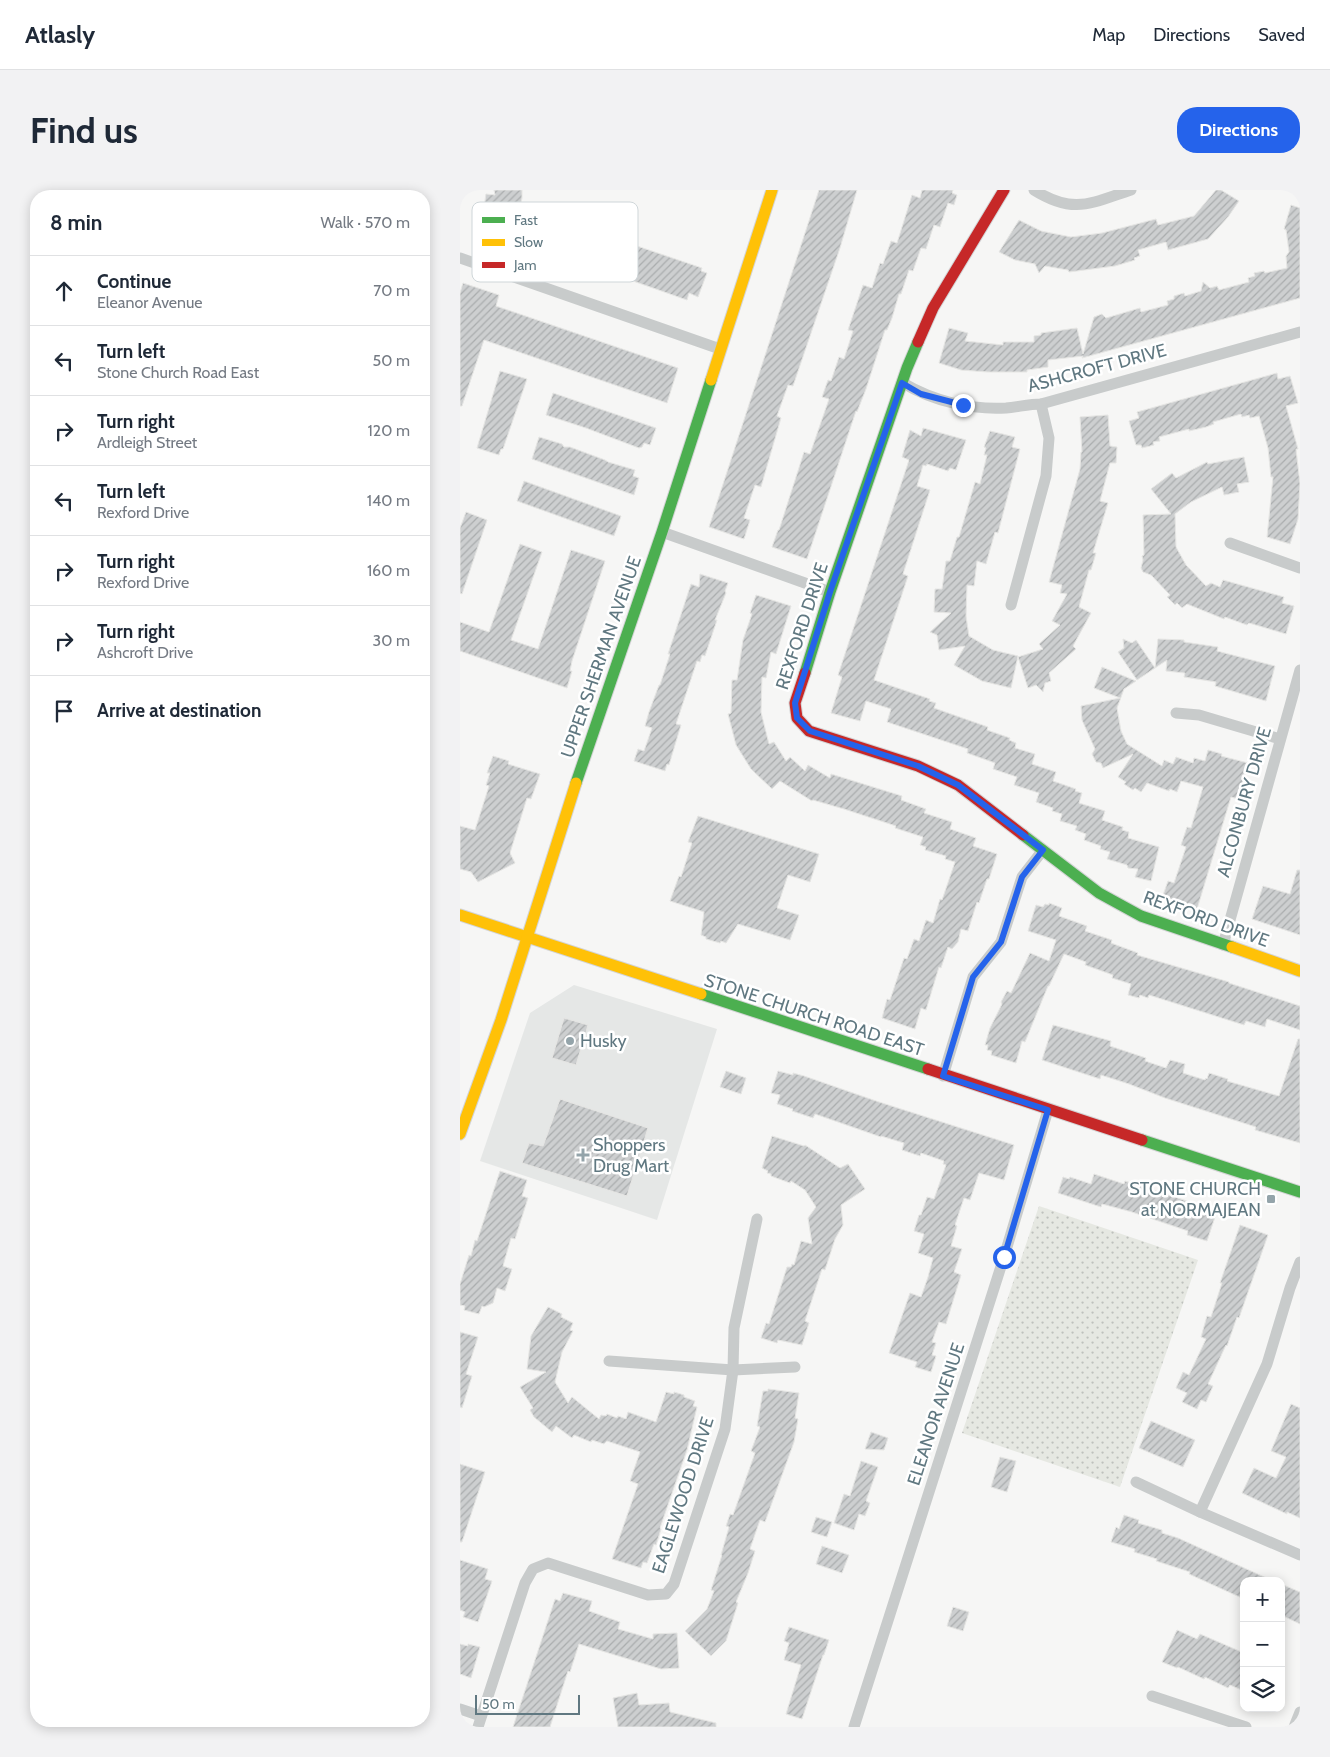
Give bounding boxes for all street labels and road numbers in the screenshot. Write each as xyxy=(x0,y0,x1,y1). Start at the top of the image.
street label: ASHCROFT DRIVE xyxy=(1025,339,1169,397)
street label: UPPER SHERMAN AVENUE xyxy=(556,553,646,761)
street label: REXFORD DRIVE xyxy=(771,560,833,692)
street label: ALCONBURY DRIVE xyxy=(1212,724,1276,880)
street label: REXFORD DRIVE xyxy=(1140,886,1272,952)
street label: STONE CHURCH ROAD EAST xyxy=(701,969,927,1061)
street label: ELEANOR AVENUE xyxy=(903,1340,969,1488)
street label: EAGLEWOOD DRIVE xyxy=(647,1414,719,1576)

